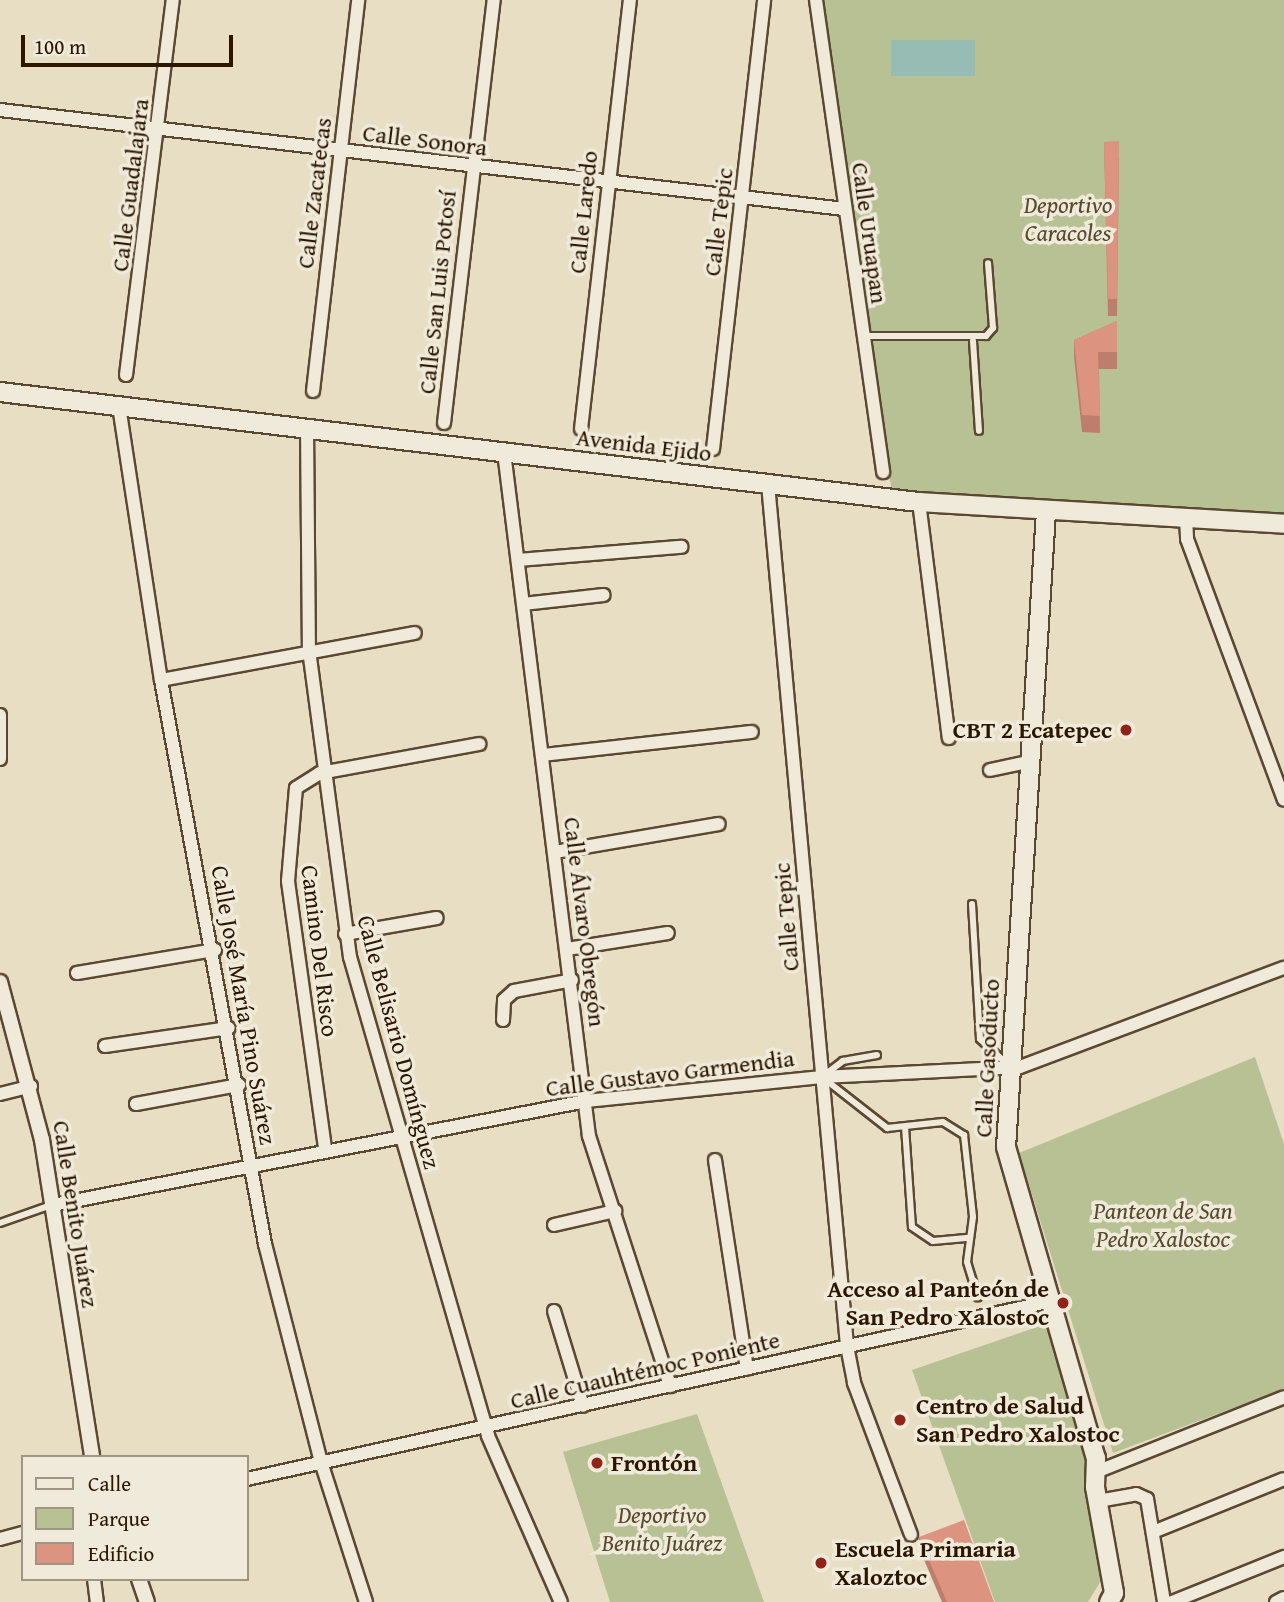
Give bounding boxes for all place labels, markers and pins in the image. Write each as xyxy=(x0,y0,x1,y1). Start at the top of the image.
place label: CBT 2 Ecatepec xyxy=(953,716,1112,744)
marker: CBT 2 Ecatepec xyxy=(1118,722,1134,738)
place label: Acceso al Panteón de San Pedro Xalostoc xyxy=(827,1275,1049,1331)
marker: Acceso al Panteón de San Pedro Xalostoc xyxy=(1055,1295,1071,1311)
place label: Centro de Salud San Pedro Xalostoc xyxy=(916,1392,1120,1448)
marker: Centro de Salud San Pedro Xalostoc xyxy=(890,1410,910,1430)
place label: Frontón xyxy=(611,1449,697,1477)
marker: Frontón xyxy=(589,1455,605,1471)
place label: Escuela Primaria Xaloztoc xyxy=(835,1535,1016,1591)
marker: Escuela Primaria Xaloztoc xyxy=(813,1555,829,1571)

